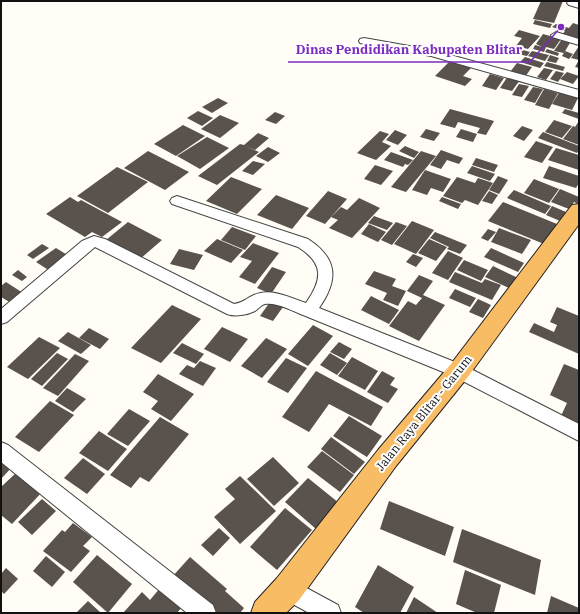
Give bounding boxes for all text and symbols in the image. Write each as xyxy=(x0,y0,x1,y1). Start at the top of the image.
callout: Dinas Pendidikan Kabupaten Blitar xyxy=(288,37,530,62)
text: Dinas Pendidikan Kabupaten Blitar xyxy=(296,41,523,58)
street label: Jalan Raya Blitar - Garum xyxy=(372,351,475,473)

